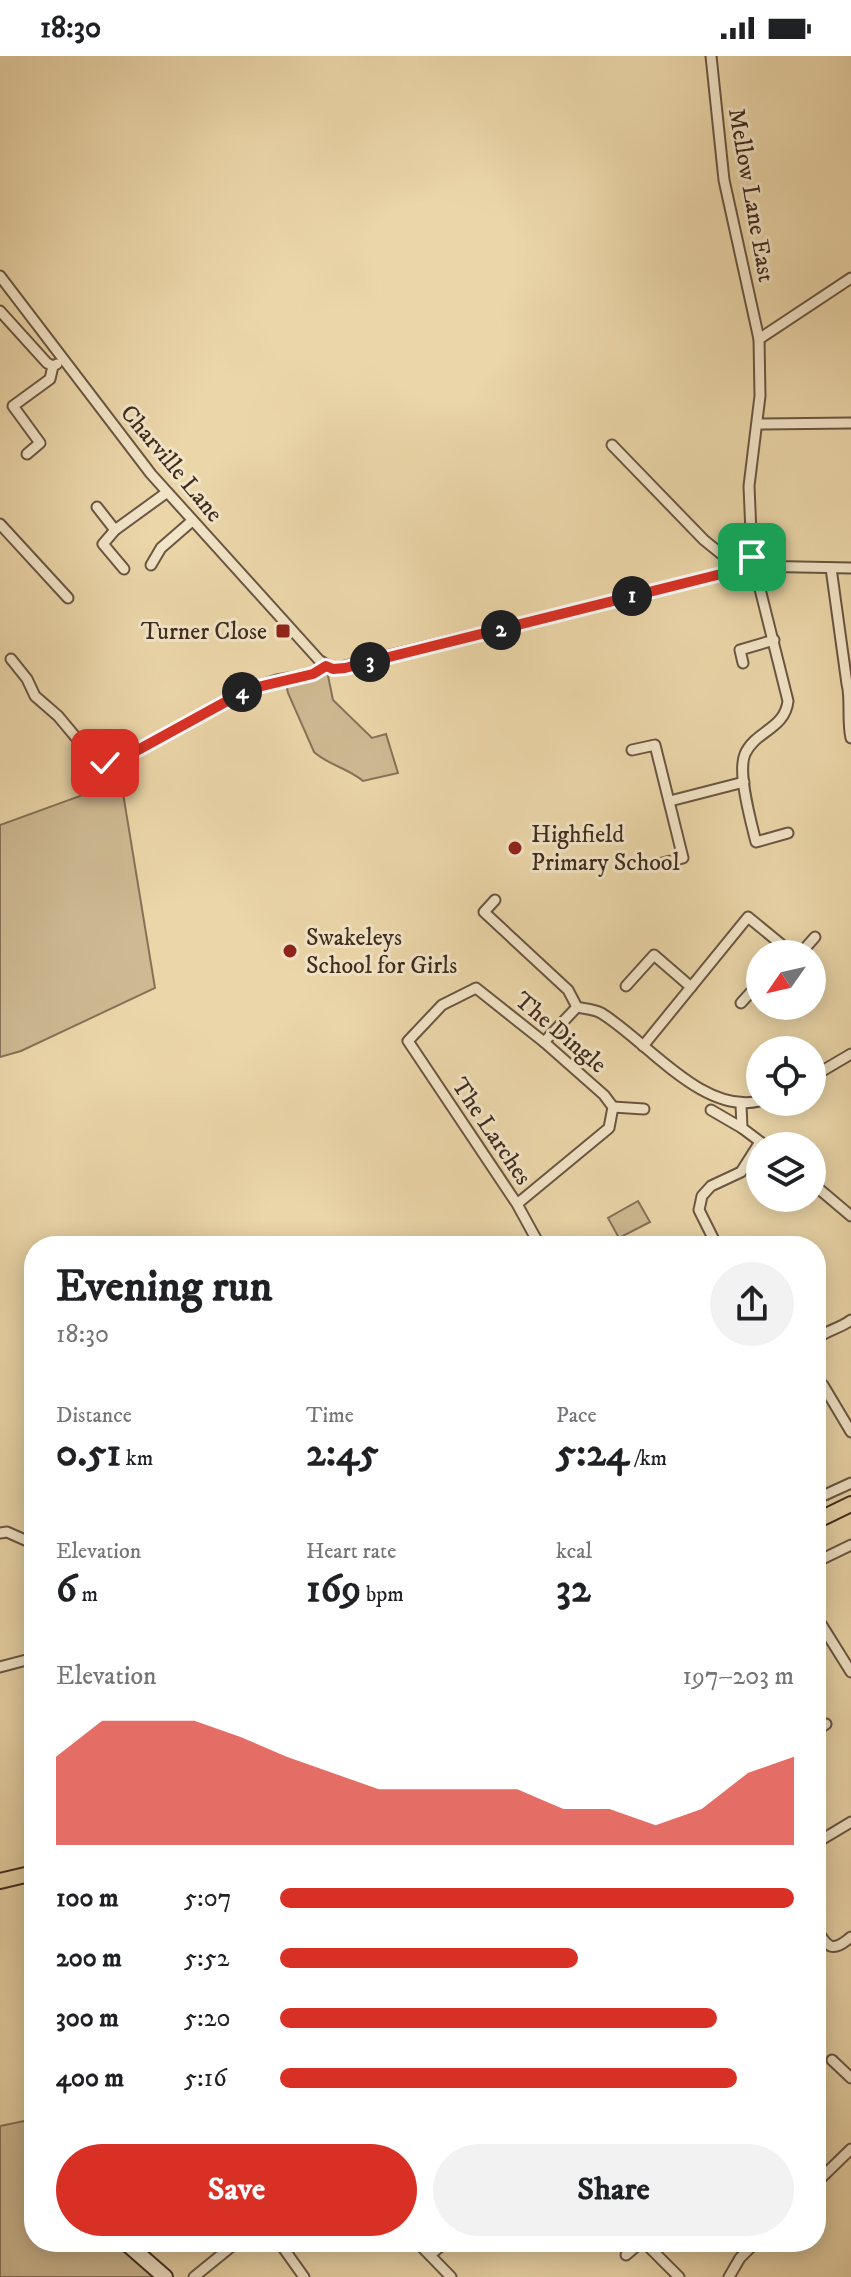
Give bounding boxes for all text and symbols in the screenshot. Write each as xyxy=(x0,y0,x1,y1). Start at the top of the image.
text: 18:30 xyxy=(40,10,101,47)
street label: Mellow Lane East xyxy=(721,106,781,285)
street label: Charville Lane xyxy=(113,399,229,529)
pin xyxy=(718,523,786,591)
icon: arrive xyxy=(730,535,774,579)
pin: 1 xyxy=(612,576,652,616)
text: 1 xyxy=(628,582,636,609)
pin: 2 xyxy=(481,610,521,650)
text: 2 xyxy=(496,616,506,643)
place label: Turner Close xyxy=(141,617,267,647)
marker: Turner Close xyxy=(274,622,292,640)
pin: 3 xyxy=(350,642,390,682)
text: 3 xyxy=(366,648,374,675)
pin: 4 xyxy=(222,672,262,712)
text: 4 xyxy=(236,678,248,705)
pin xyxy=(71,729,139,797)
icon: check xyxy=(83,741,127,785)
place label: Highfield Primary School xyxy=(531,820,680,878)
marker: Highfield Primary School xyxy=(506,839,524,857)
place label: Swakeleys School for Girls xyxy=(306,923,457,981)
north arrow xyxy=(746,940,826,1020)
map controls xyxy=(746,940,826,1212)
marker: Swakeleys School for Girls xyxy=(281,942,299,960)
street label: The Dingle xyxy=(508,986,613,1080)
button: locate xyxy=(746,1036,826,1116)
street label: The Larches xyxy=(444,1072,538,1191)
button: layers xyxy=(746,1132,826,1212)
text: Evening run xyxy=(56,1260,273,1315)
button: share xyxy=(710,1262,794,1346)
text: 18:30 xyxy=(56,1318,109,1351)
text: Distance xyxy=(56,1402,132,1429)
text: Time xyxy=(306,1402,354,1429)
text: Pace xyxy=(556,1402,597,1429)
text: 0.51 xyxy=(56,1429,121,1479)
text: 2:45 xyxy=(306,1429,379,1479)
text: 5:24 xyxy=(556,1429,629,1479)
text: km xyxy=(121,1445,153,1472)
text: /km xyxy=(629,1445,667,1472)
text: Elevation xyxy=(56,1538,141,1565)
text: Heart rate xyxy=(306,1538,396,1565)
text: kcal xyxy=(556,1538,592,1565)
text: 6 xyxy=(56,1565,77,1615)
text: 169 xyxy=(306,1565,361,1615)
text: 32 xyxy=(556,1565,591,1615)
text: m xyxy=(77,1581,98,1608)
text: bpm xyxy=(361,1581,404,1608)
text: Elevation xyxy=(56,1660,157,1693)
text: 197–203 m xyxy=(683,1660,794,1693)
text: 100 m xyxy=(56,1882,119,1915)
text: 5:07 xyxy=(184,1882,231,1915)
text: 200 m xyxy=(56,1942,122,1975)
text: 5:52 xyxy=(184,1942,229,1975)
text: 300 m xyxy=(56,2002,119,2035)
text: 5:20 xyxy=(184,2002,230,2035)
text: 400 m xyxy=(56,2062,124,2095)
text: 5:16 xyxy=(184,2062,227,2095)
button: Save xyxy=(56,2144,417,2236)
button: Share xyxy=(433,2144,794,2236)

